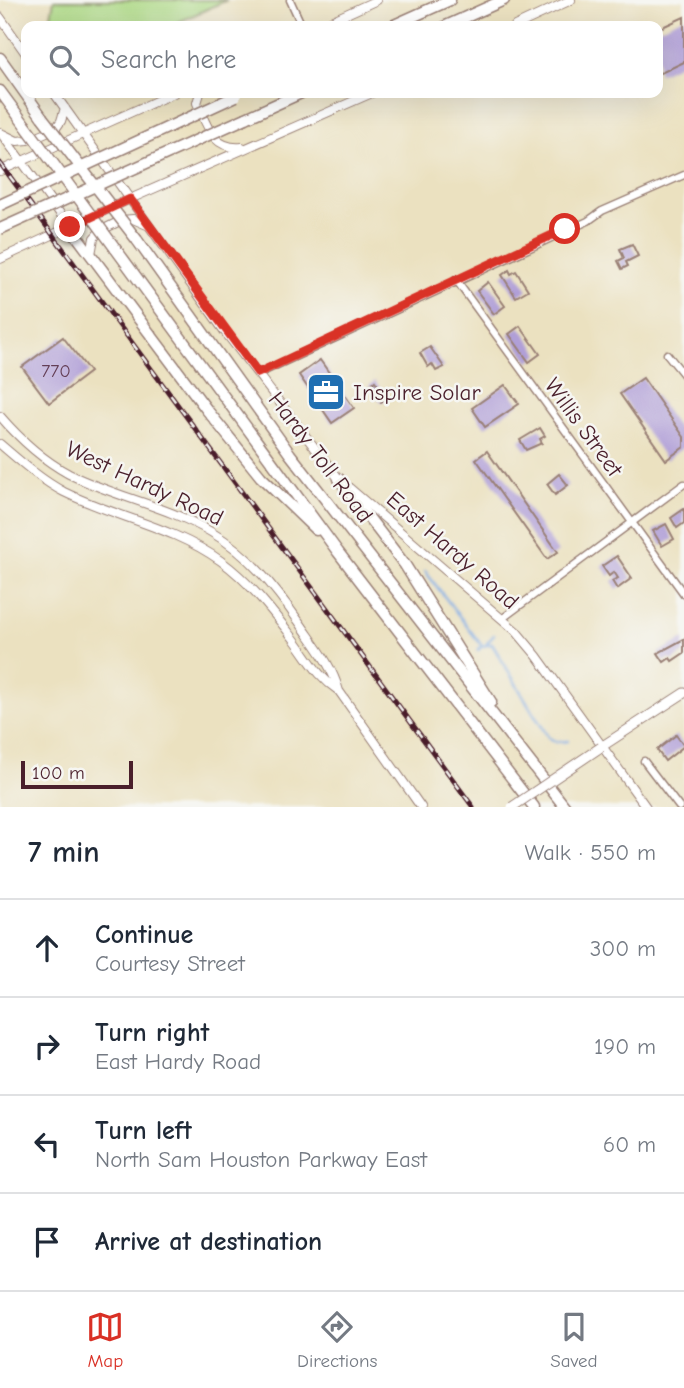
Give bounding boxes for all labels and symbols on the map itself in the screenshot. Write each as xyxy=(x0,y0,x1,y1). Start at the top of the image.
route end xyxy=(54,211,85,242)
route start xyxy=(549,213,580,244)
house number: 770 xyxy=(41,360,71,382)
office icon: Inspire Solar xyxy=(305,371,347,413)
street label: Willis Street xyxy=(539,373,629,483)
place label: Inspire Solar xyxy=(353,379,481,406)
street label: Hardy Toll Road xyxy=(263,387,378,528)
street label: West Hardy Road xyxy=(62,435,228,532)
street label: East Hardy Road xyxy=(381,486,524,615)
scale bar xyxy=(21,758,133,790)

